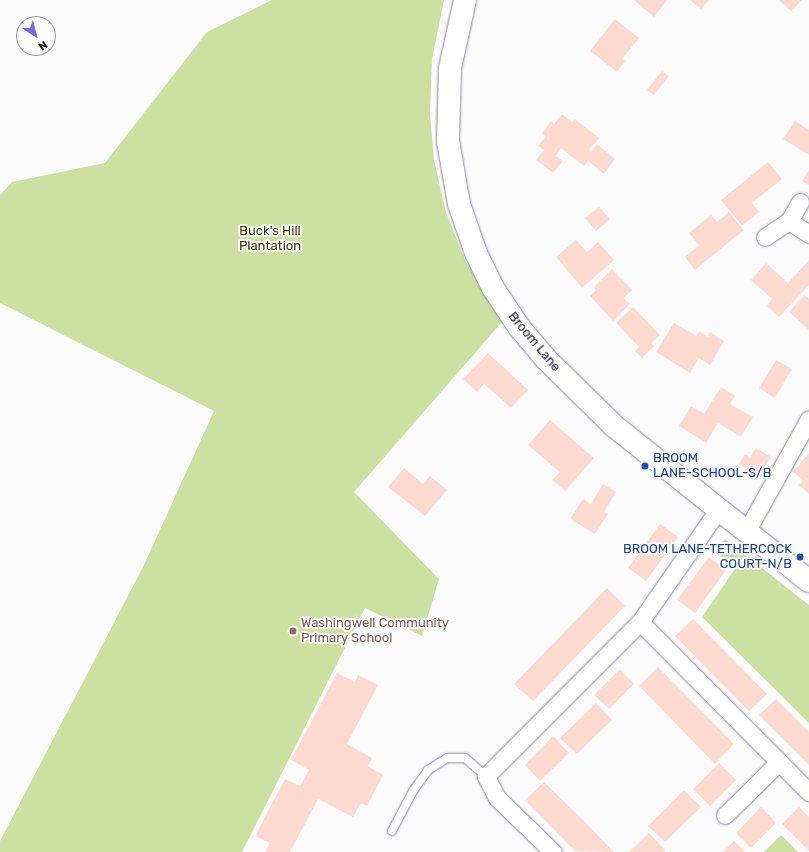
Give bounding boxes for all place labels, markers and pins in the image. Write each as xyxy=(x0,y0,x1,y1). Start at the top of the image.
place label: BROOM LANE-SCHOOL-S/B xyxy=(653,451,771,482)
marker: BROOM LANE-SCHOOL-S/B xyxy=(640,461,650,471)
place label: BROOM LANE-TETHERCOCK COURT-N/B xyxy=(623,542,792,573)
marker: BROOM LANE-TETHERCOCK COURT-N/B xyxy=(795,552,805,562)
place label: Washingwell Community Primary School xyxy=(301,616,449,647)
marker: Washingwell Community Primary School xyxy=(288,626,298,636)

